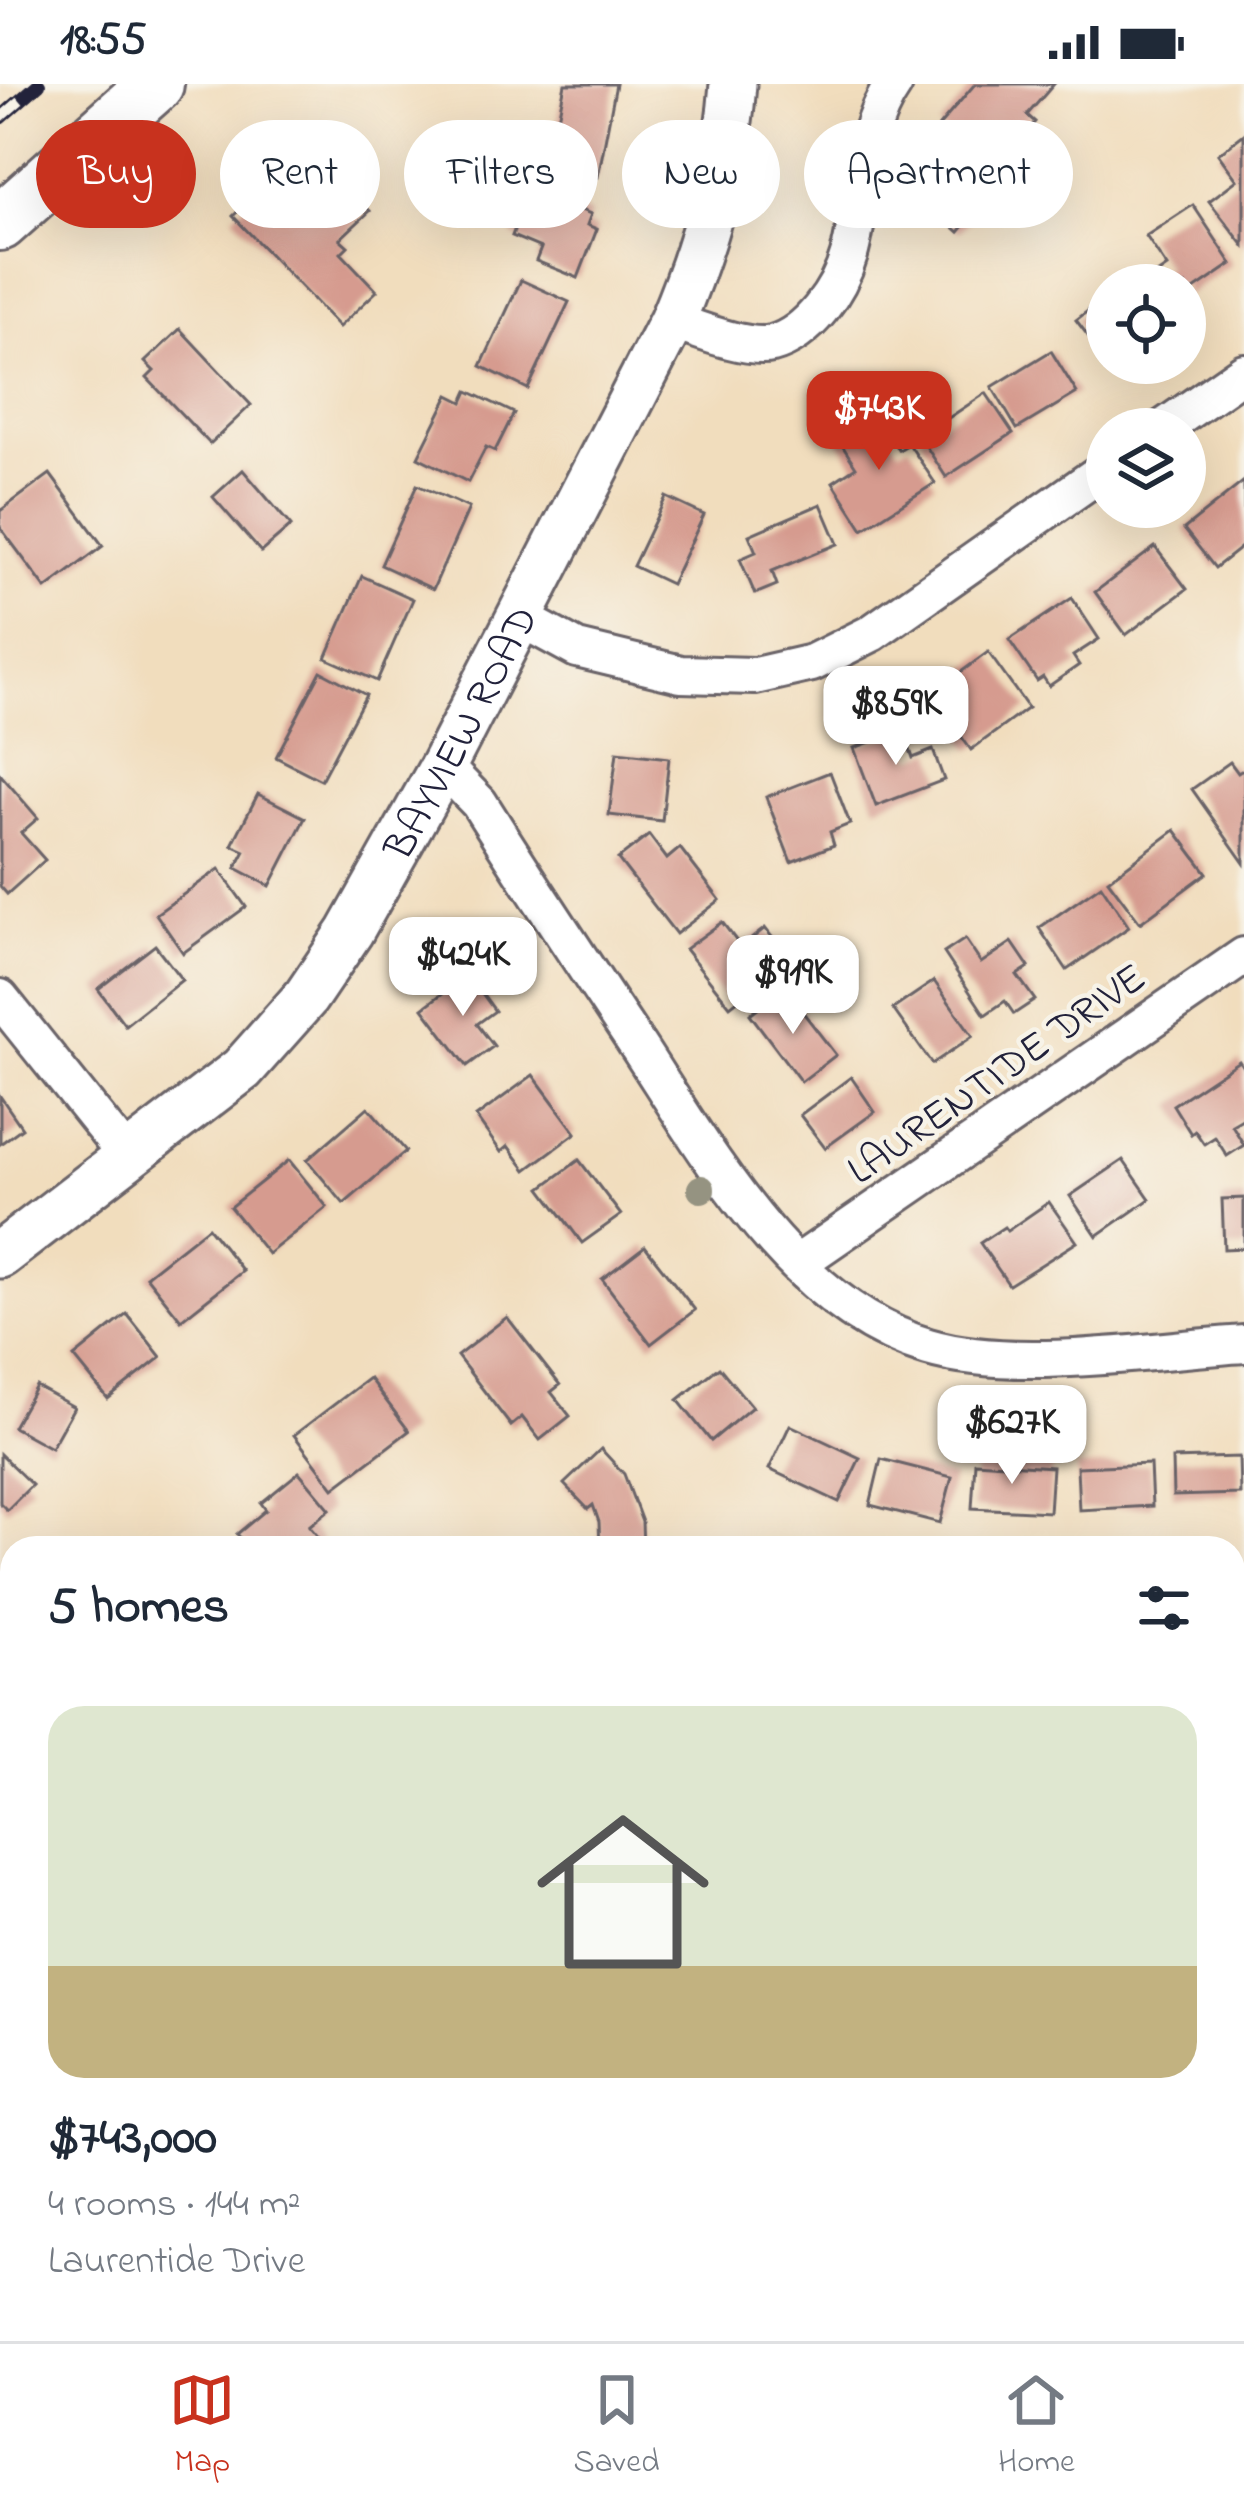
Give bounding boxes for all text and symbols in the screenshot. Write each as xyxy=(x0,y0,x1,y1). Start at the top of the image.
text: 18:55 xyxy=(60,9,147,75)
chip: Buy xyxy=(36,120,196,228)
chip: Rent xyxy=(220,120,380,228)
chip: Filters xyxy=(404,120,598,228)
chip: New xyxy=(622,120,780,228)
chip: Apartment xyxy=(804,120,1073,228)
map controls xyxy=(1086,264,1206,528)
button: locate xyxy=(1086,264,1206,384)
pin: $743K xyxy=(795,371,963,473)
text: $743K xyxy=(834,381,924,438)
button: layers xyxy=(1086,408,1206,528)
street label: BAYVIEW ROAD xyxy=(370,596,555,873)
pin: $859K xyxy=(812,666,980,768)
text: $859K xyxy=(850,676,942,733)
pin: $424K xyxy=(379,917,547,1019)
text: $424K xyxy=(416,927,510,984)
pin: $919K xyxy=(709,935,877,1037)
text: $919K xyxy=(754,945,832,1002)
street label: LAURENTIDE DRIVE xyxy=(836,950,1159,1202)
pin: $627K xyxy=(928,1385,1096,1487)
text: $627K xyxy=(964,1395,1060,1452)
text: 5 homes xyxy=(48,1571,229,1646)
icon: filters xyxy=(1131,1575,1197,1641)
icon: home xyxy=(515,1784,731,2000)
text: $743,000 xyxy=(48,2102,217,2177)
text: 4 rooms · 144 m² xyxy=(48,2177,301,2234)
text: Laurentide Drive xyxy=(48,2234,305,2291)
tab: Map xyxy=(169,2367,235,2487)
tab: Saved xyxy=(574,2367,660,2487)
tab: Home xyxy=(998,2367,1075,2487)

